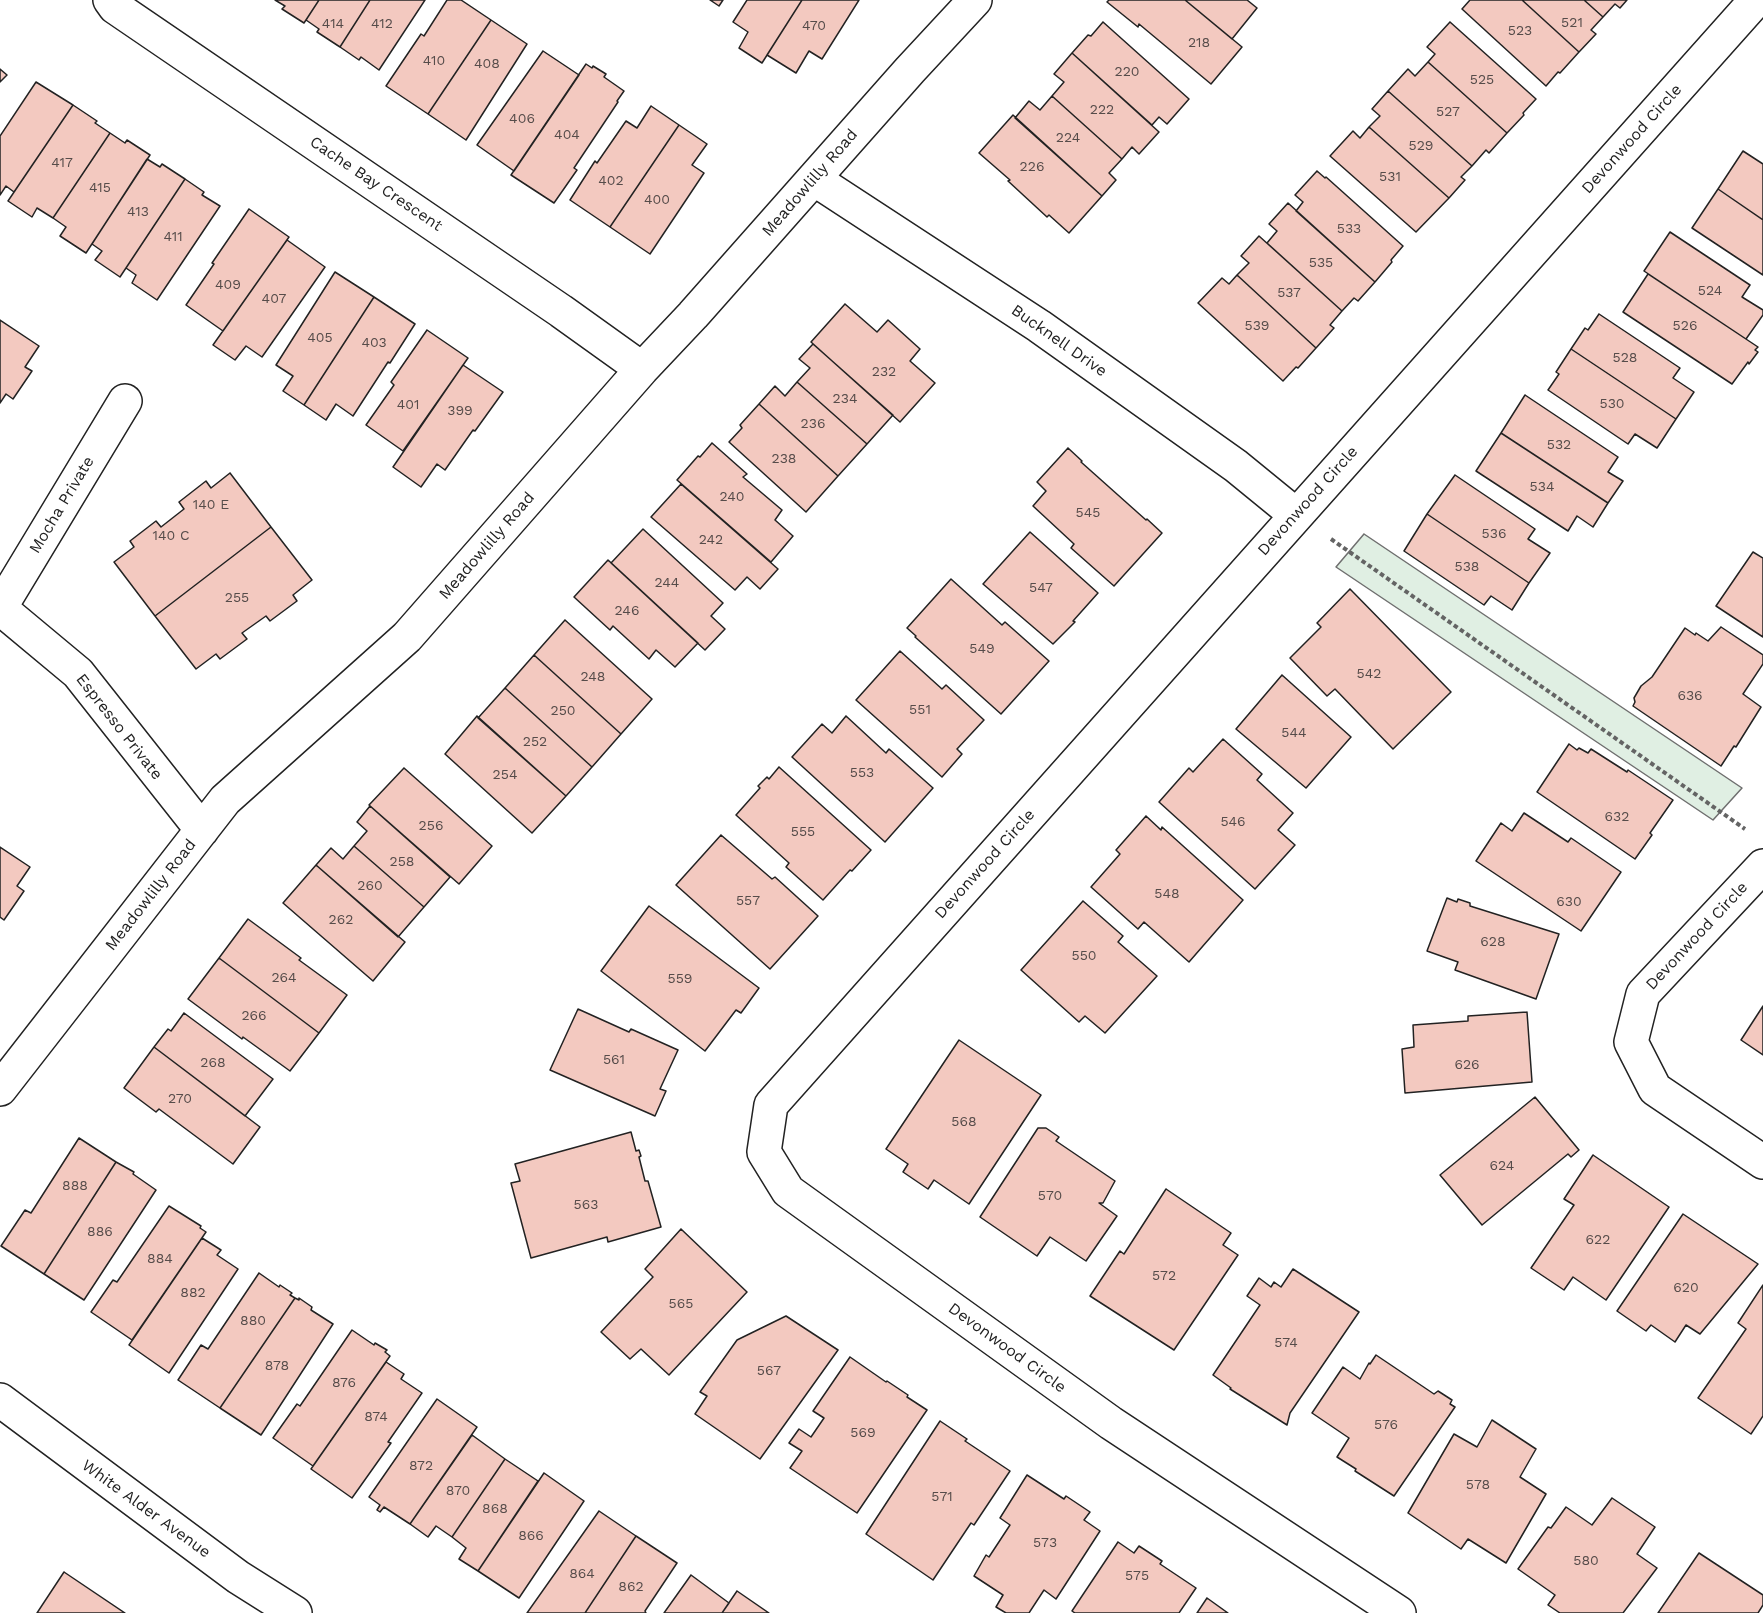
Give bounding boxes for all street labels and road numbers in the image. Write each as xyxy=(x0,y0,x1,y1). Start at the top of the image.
street label: Devonwood Circle xyxy=(1578,80,1686,198)
street label: Meadowlilly Road xyxy=(758,125,862,241)
street label: Cache Bay Crescent xyxy=(306,132,446,236)
street label: Bucknell Drive xyxy=(1007,301,1111,381)
street label: Devonwood Circle xyxy=(1254,442,1362,560)
street label: Mocha Private xyxy=(25,453,99,557)
street label: Meadowlilly Road xyxy=(435,488,539,604)
street label: Espresso Private xyxy=(72,670,166,784)
street label: Devonwood Circle xyxy=(931,805,1039,923)
street label: Meadowlilly Road xyxy=(102,836,200,954)
street label: Devonwood Circle xyxy=(1642,878,1752,994)
street label: Devonwood Circle xyxy=(944,1299,1070,1397)
street label: White Alder Avenue xyxy=(78,1456,214,1562)

